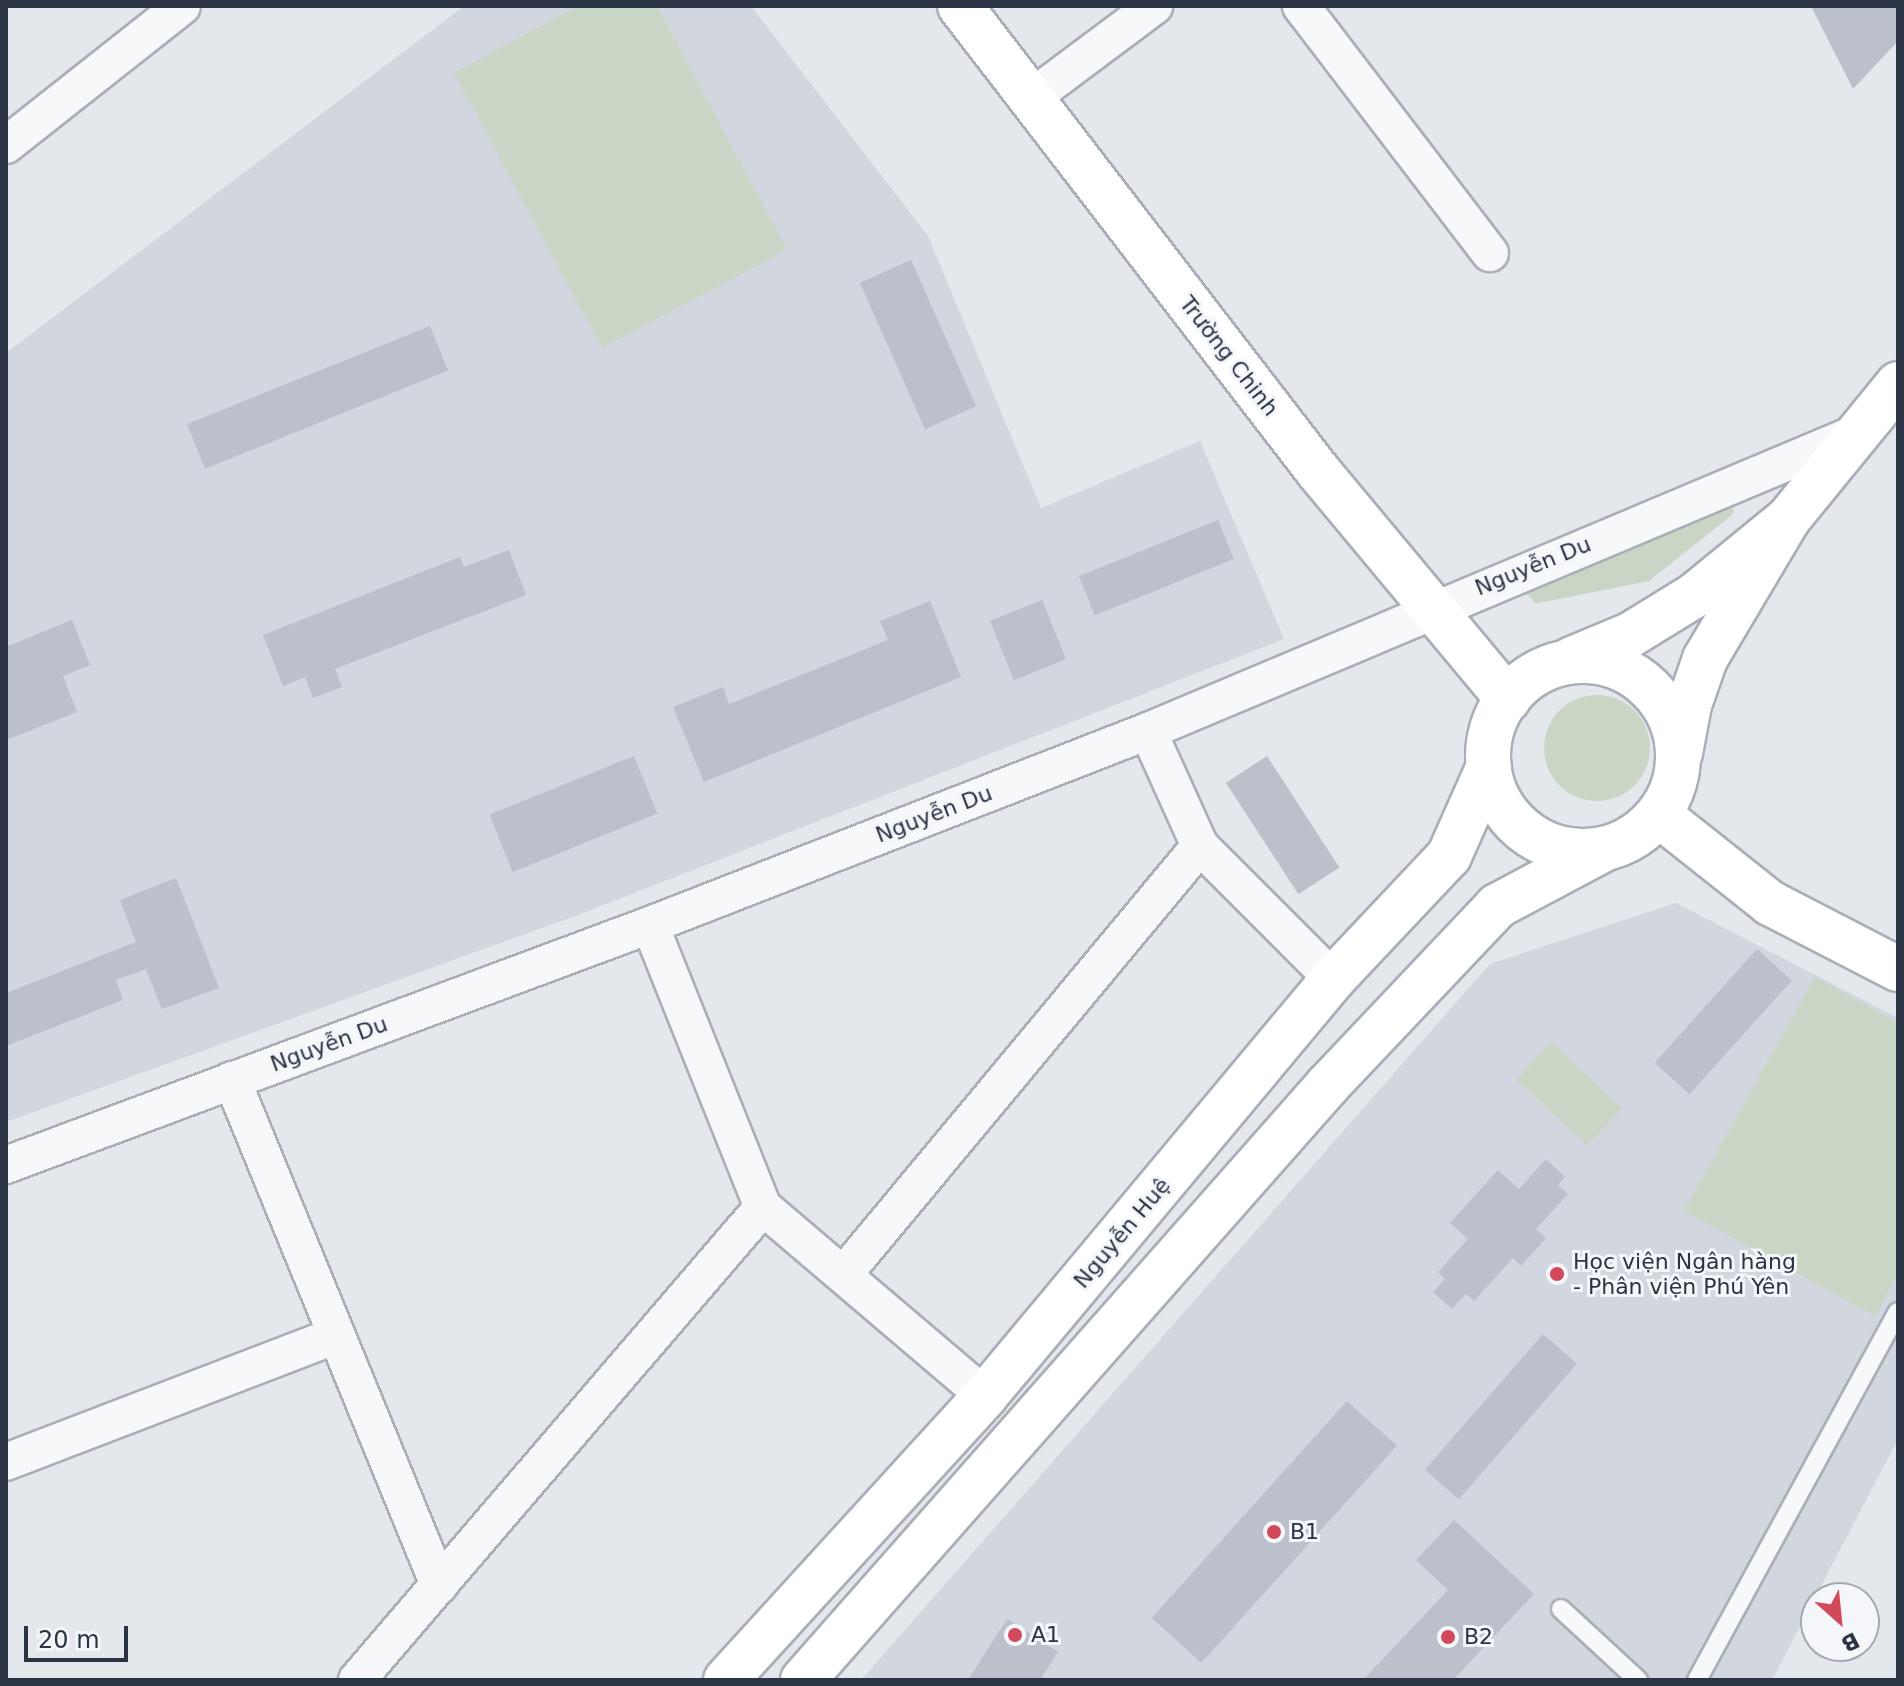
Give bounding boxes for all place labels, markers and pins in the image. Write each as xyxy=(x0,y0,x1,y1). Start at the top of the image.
place label: Học viện Ngân hàng - Phân viện Phú Yên xyxy=(1573,1248,1796,1300)
marker: Học viện Ngân hàng - Phân viện Phú Yên xyxy=(1548,1265,1566,1283)
place label: B1 xyxy=(1290,1519,1319,1545)
marker: B1 xyxy=(1265,1523,1283,1541)
place label: A1 xyxy=(1031,1622,1060,1648)
place label: B2 xyxy=(1464,1624,1493,1650)
marker: A1 xyxy=(1006,1626,1024,1644)
marker: B2 xyxy=(1439,1628,1457,1646)

